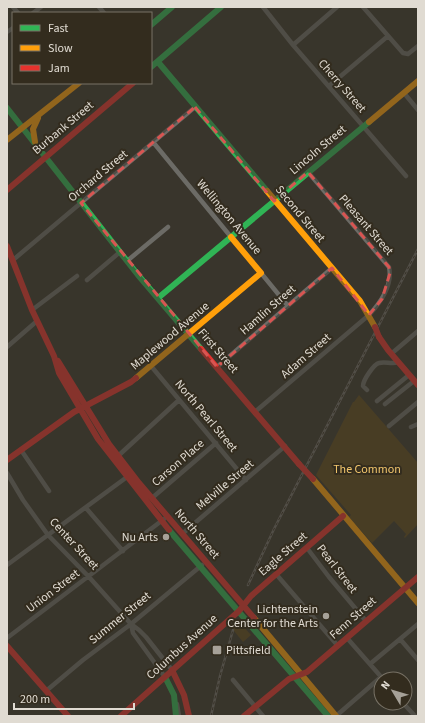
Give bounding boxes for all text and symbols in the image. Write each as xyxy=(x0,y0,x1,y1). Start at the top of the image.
legend xyxy=(12,12,152,84)
text: Fast xyxy=(48,20,68,37)
text: Slow xyxy=(48,40,73,57)
street label: Cherry Street xyxy=(314,56,370,116)
text: Jam xyxy=(48,60,70,77)
street label: Burbank Street xyxy=(29,97,97,159)
street label: Lincoln Street xyxy=(286,121,350,179)
street label: Orchard Street xyxy=(64,146,132,206)
street label: Wellington Avenue xyxy=(192,176,266,258)
street label: Second Street xyxy=(271,182,329,246)
street label: Pleasant Street xyxy=(335,191,397,259)
street label: Hamlin Street xyxy=(236,281,300,339)
street label: Maplewood Avenue xyxy=(127,298,213,374)
street label: First Street xyxy=(194,325,242,377)
street label: Adam Street xyxy=(277,329,335,383)
street label: North Pearl Street xyxy=(171,376,241,456)
street label: Carson Place xyxy=(148,435,208,491)
street label: Melville Street xyxy=(192,456,258,514)
park label: The Common xyxy=(333,461,401,478)
street label: North Street xyxy=(170,505,224,563)
street label: Center Street xyxy=(45,514,103,574)
street label: Eagle Street xyxy=(255,528,311,580)
place label: Nu Arts xyxy=(122,529,158,546)
marker: Nu Arts xyxy=(161,532,171,542)
street label: Pearl Street xyxy=(312,541,362,597)
street label: Union Street xyxy=(23,565,83,617)
street label: Summer Street xyxy=(85,588,155,648)
street label: Fenn Street xyxy=(326,593,380,643)
place label: Lichtenstein Center for the Arts xyxy=(227,601,318,632)
street label: Columbus Avenue xyxy=(143,610,221,684)
marker: Lichtenstein Center for the Arts xyxy=(321,611,331,621)
place label: Pittsfield xyxy=(226,642,271,659)
marker: Pittsfield xyxy=(211,644,223,656)
north arrow xyxy=(373,671,413,711)
text: N xyxy=(377,678,394,693)
scale bar xyxy=(14,685,134,711)
text: 200 m xyxy=(20,691,50,708)

